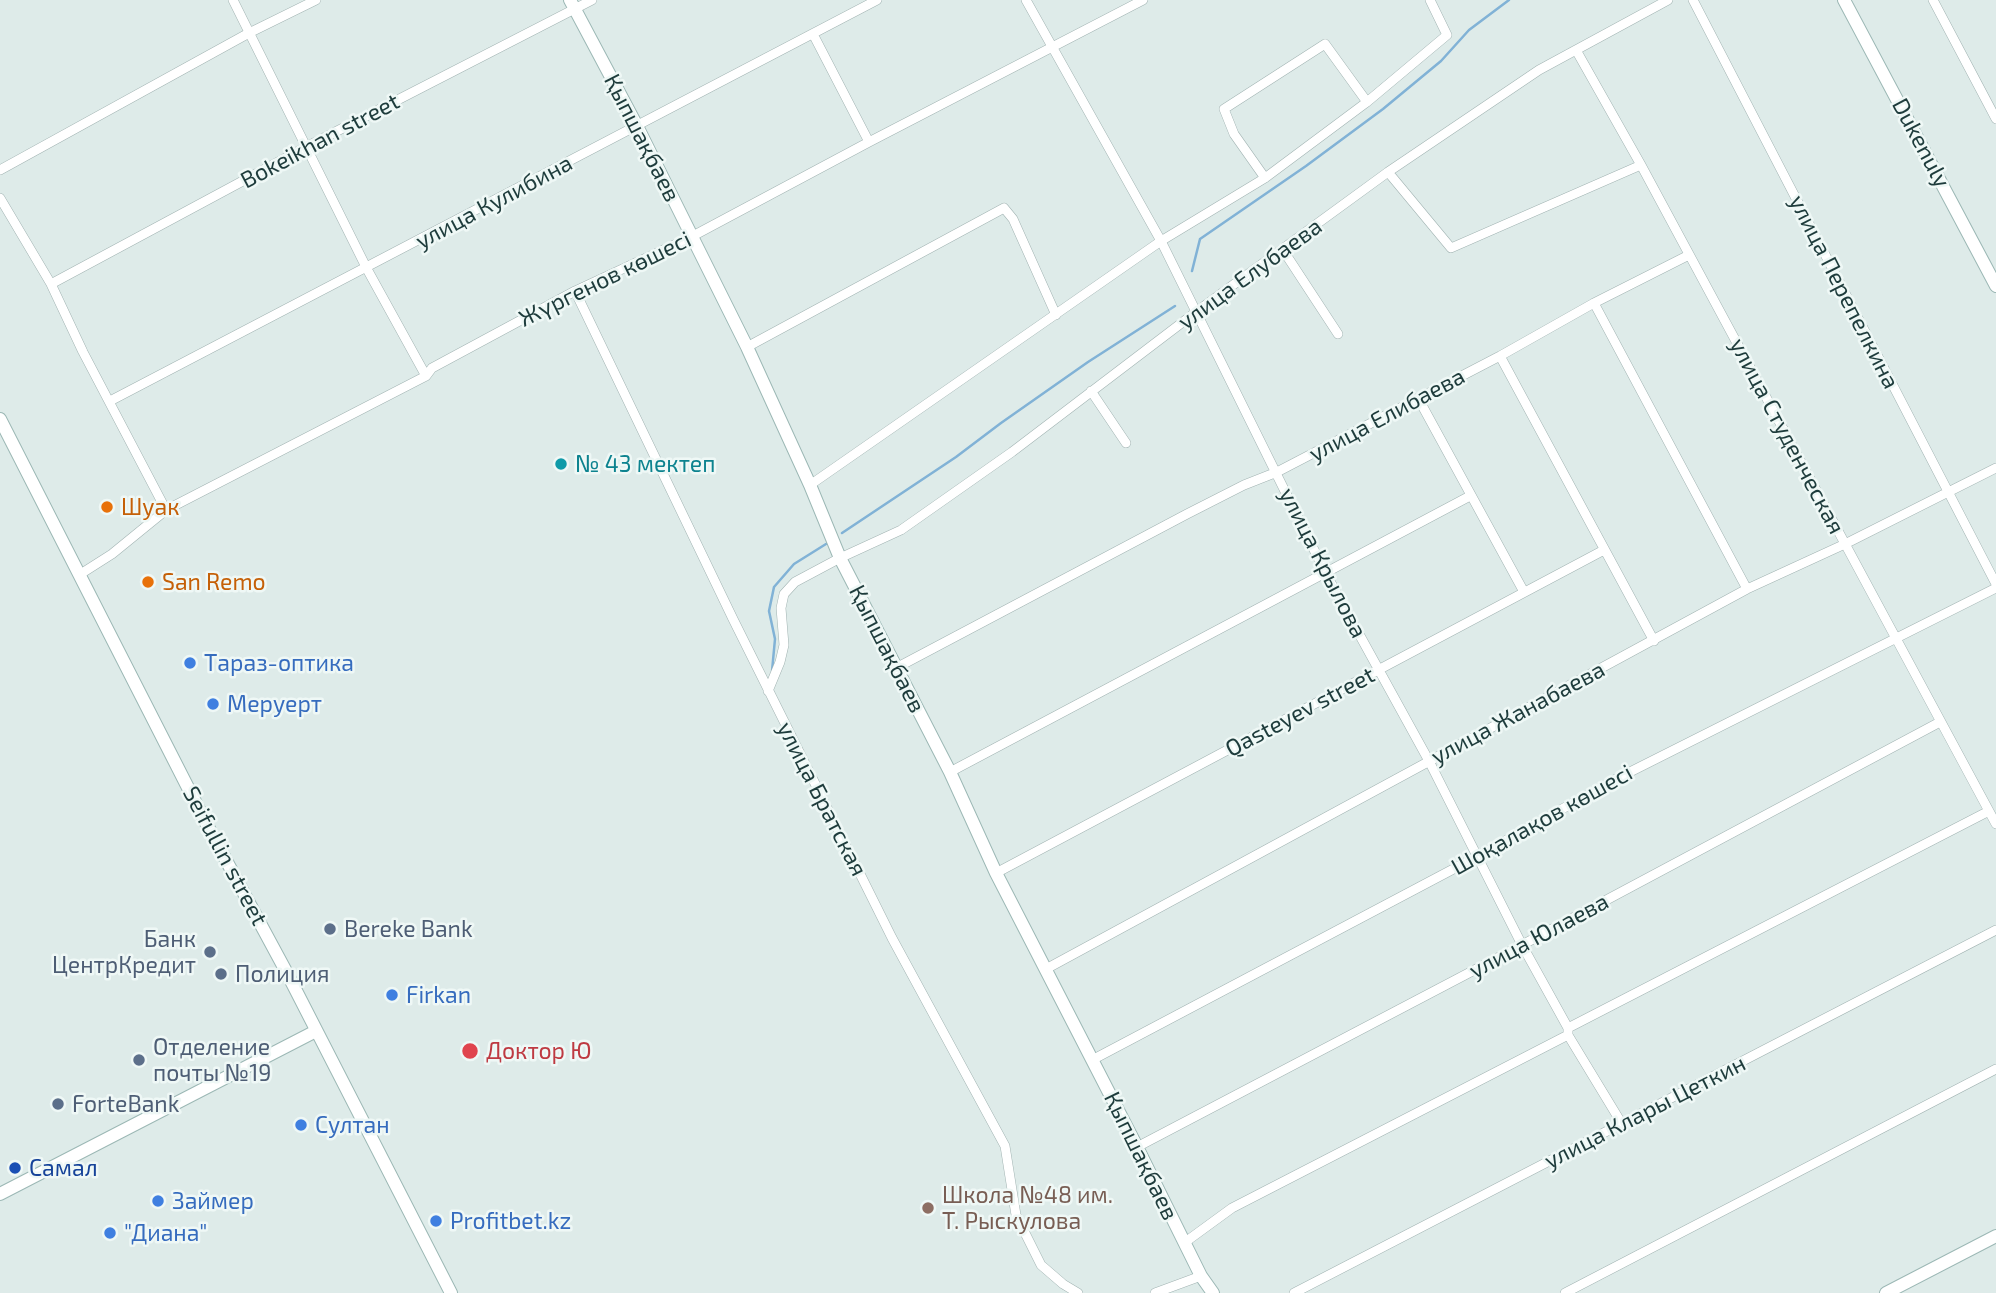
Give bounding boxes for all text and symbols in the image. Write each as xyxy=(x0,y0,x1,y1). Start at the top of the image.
street label: Қыпшақбаев xyxy=(598,70,686,206)
street label: Bokeikhan street xyxy=(236,88,404,194)
street label: Dukenuly xyxy=(1886,94,1956,192)
street label: улица Кулибина xyxy=(411,149,577,255)
street label: улица Перепелкина xyxy=(1783,191,1905,393)
street label: улица Елубаева xyxy=(1173,213,1327,335)
street label: Жүргенов көшесі xyxy=(514,225,696,333)
street label: улица Студенческая xyxy=(1724,333,1850,539)
street label: улица Елибаева xyxy=(1304,362,1470,468)
place label: № 43 мектеп xyxy=(575,450,715,478)
marker: № 43 мектеп xyxy=(553,456,569,472)
street label: улица Крылова xyxy=(1273,483,1373,643)
place label: Шуак xyxy=(121,493,180,521)
marker: Шуак xyxy=(99,499,115,515)
place label: San Remo xyxy=(162,568,266,596)
marker: San Remo xyxy=(140,574,156,590)
street label: Қыпшақбаев xyxy=(843,581,931,717)
place label: Тараз-оптика xyxy=(204,649,354,677)
marker: Тараз-оптика xyxy=(182,655,198,671)
street label: улица Жанабаева xyxy=(1426,656,1610,770)
street label: Qasteyev street xyxy=(1221,661,1379,763)
place label: Меруерт xyxy=(227,690,322,718)
marker: Меруерт xyxy=(205,696,221,712)
street label: улица Братская xyxy=(771,717,873,881)
street label: Шоқалақов көшесі xyxy=(1447,759,1637,881)
street label: Seifullin street xyxy=(177,782,273,930)
street label: улица Юлаева xyxy=(1465,888,1613,984)
place label: Bereke Bank xyxy=(344,915,473,943)
marker: Bereke Bank xyxy=(322,921,338,937)
place label: Банк ЦентрКредит xyxy=(52,925,196,979)
marker: Банк ЦентрКредит xyxy=(202,944,218,960)
place label: Полиция xyxy=(235,960,329,988)
marker: Полиция xyxy=(213,966,229,982)
place label: Firkan xyxy=(406,981,471,1009)
marker: Firkan xyxy=(384,987,400,1003)
place label: Отделение почты №19 xyxy=(153,1033,271,1087)
place label: Доктор Ю xyxy=(486,1037,591,1065)
marker: Доктор Ю xyxy=(460,1041,480,1061)
street label: улица Клары Цеткин xyxy=(1540,1049,1750,1175)
marker: Отделение почты №19 xyxy=(131,1052,147,1068)
street label: Қыпшақбаев xyxy=(1098,1087,1184,1225)
place label: ForteBank xyxy=(72,1090,179,1118)
marker: ForteBank xyxy=(50,1096,66,1112)
place label: Султан xyxy=(315,1111,390,1139)
marker: Султан xyxy=(293,1117,309,1133)
place label: Самал xyxy=(29,1154,98,1182)
marker: Самал xyxy=(7,1160,23,1176)
place label: Школа №48 им. Т. Рыскулова xyxy=(942,1181,1113,1235)
place label: Займер xyxy=(172,1187,254,1215)
marker: Займер xyxy=(150,1193,166,1209)
marker: Школа №48 им. Т. Рыскулова xyxy=(920,1200,936,1216)
place label: Profitbet.kz xyxy=(450,1207,571,1235)
marker: Profitbet.kz xyxy=(428,1213,444,1229)
place label: "Диана" xyxy=(124,1219,207,1247)
marker: "Диана" xyxy=(102,1225,118,1241)

